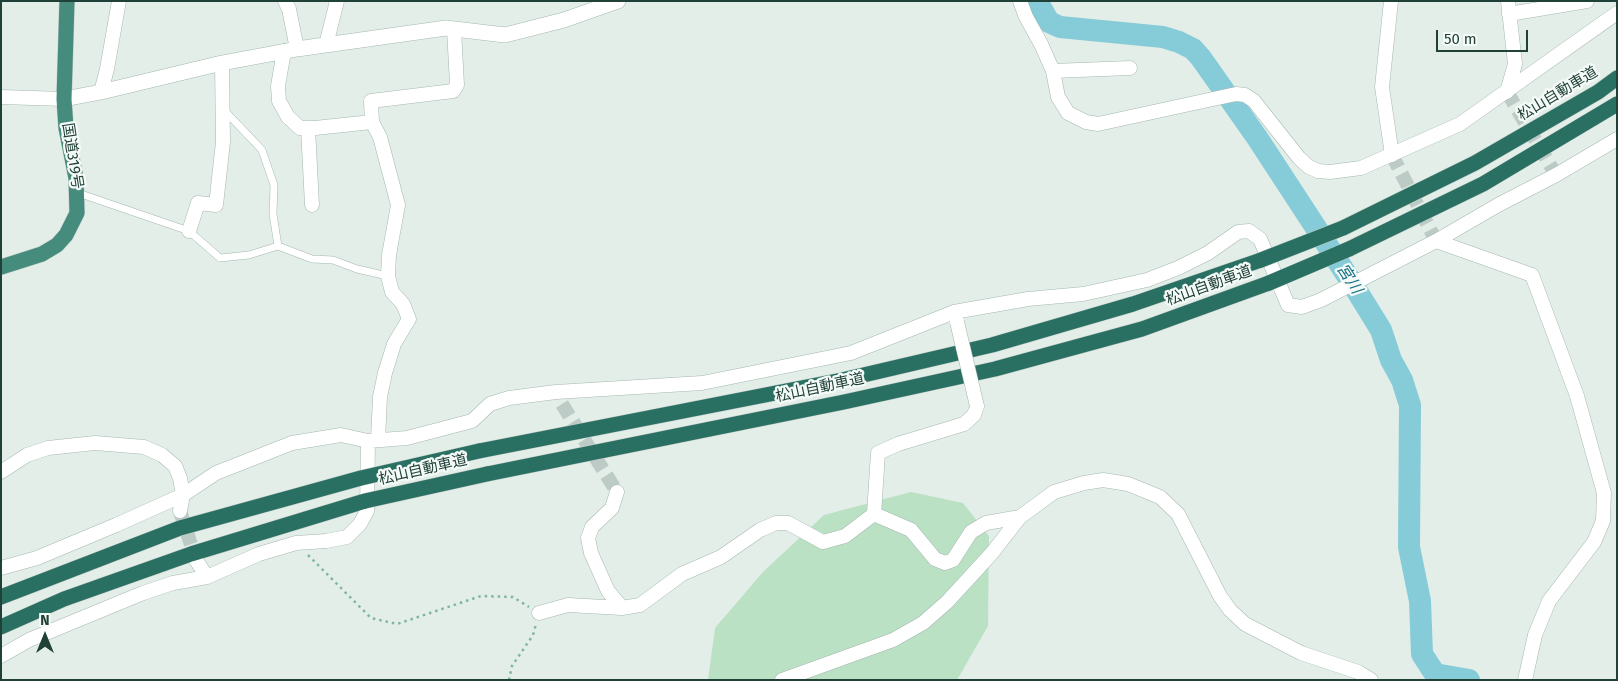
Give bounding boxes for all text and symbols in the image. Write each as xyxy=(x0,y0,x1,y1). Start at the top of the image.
scale bar xyxy=(1438,20,1530,52)
text: 50 m xyxy=(1444,30,1477,48)
street label: 松山自動車道 xyxy=(1515,63,1601,125)
street label: 国道319号 xyxy=(58,122,86,190)
water label: 宮川 xyxy=(1332,260,1366,298)
street label: 松山自動車道 xyxy=(1164,262,1254,310)
street label: 松山自動車道 xyxy=(774,370,866,406)
street label: 松山自動車道 xyxy=(377,451,469,489)
north arrow xyxy=(20,611,70,661)
text: N xyxy=(40,612,50,629)

